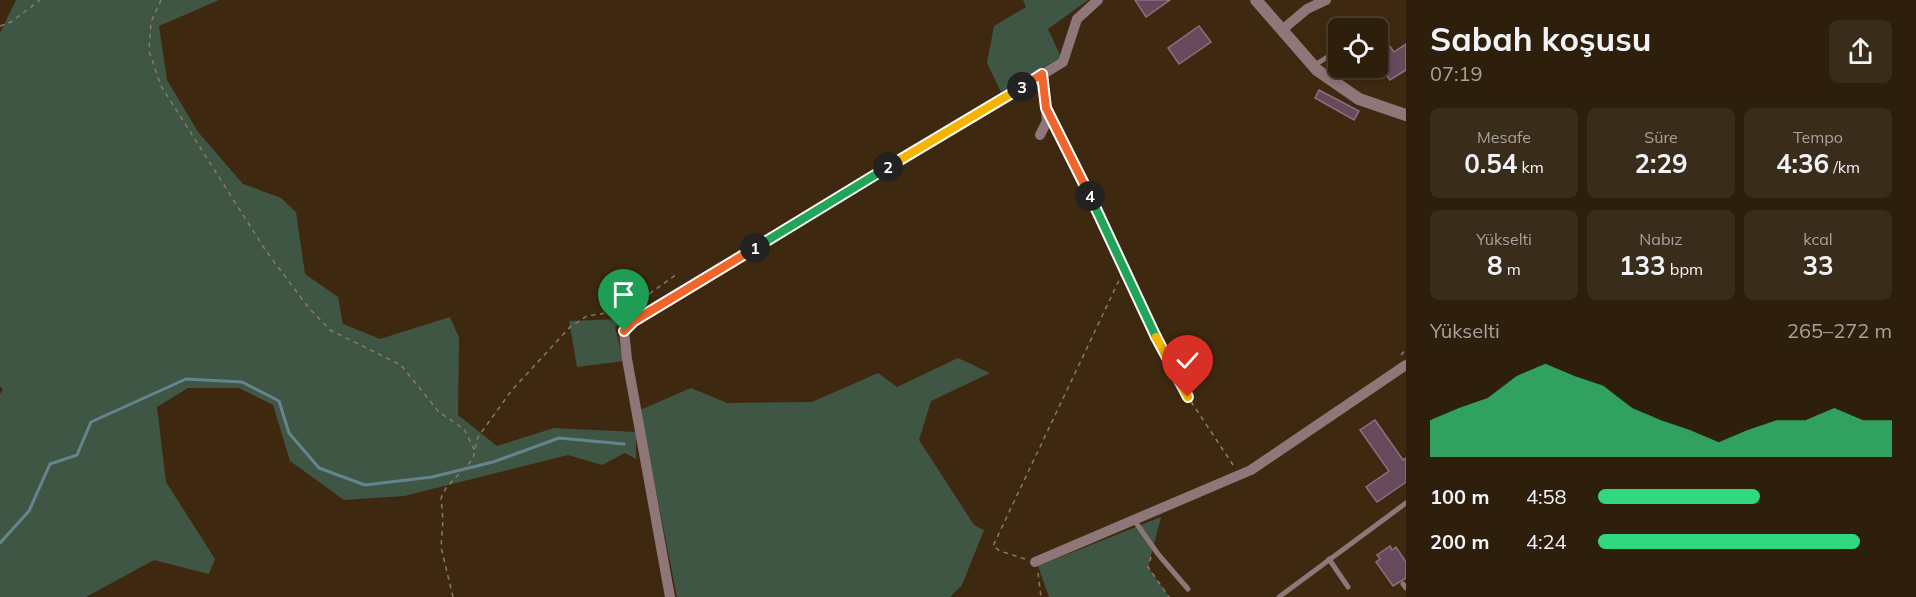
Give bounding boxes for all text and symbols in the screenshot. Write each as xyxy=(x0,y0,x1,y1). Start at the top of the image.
map controls xyxy=(1328,18,1388,78)
button: locate xyxy=(1328,18,1388,78)
text: Sabah koşusu xyxy=(1430,18,1651,59)
button: share xyxy=(1829,20,1892,83)
text: 07:19 xyxy=(1430,61,1483,86)
pin: 3 xyxy=(1007,72,1037,102)
text: 3 xyxy=(1017,77,1027,97)
text: Mesafe xyxy=(1477,127,1531,147)
text: Süre xyxy=(1644,127,1678,147)
text: Tempo xyxy=(1793,127,1843,147)
text: 0.54 xyxy=(1464,147,1517,180)
text: 2:29 xyxy=(1634,147,1688,180)
text: 4:36 xyxy=(1776,147,1829,180)
pin: 2 xyxy=(873,152,903,182)
text: 2 xyxy=(883,157,893,177)
text: km xyxy=(1517,157,1544,177)
text: /km xyxy=(1829,157,1860,177)
pin: 4 xyxy=(1075,181,1105,211)
text: 4 xyxy=(1085,186,1095,206)
text: Yükselti xyxy=(1476,229,1532,249)
text: Nabız xyxy=(1639,229,1683,249)
text: kcal xyxy=(1803,229,1833,249)
pin: 1 xyxy=(740,233,770,263)
text: 1 xyxy=(750,238,760,258)
text: 8 xyxy=(1487,249,1503,282)
text: 133 xyxy=(1619,249,1666,282)
text: 33 xyxy=(1802,249,1834,282)
text: m xyxy=(1503,259,1521,279)
text: bpm xyxy=(1666,259,1703,279)
pin xyxy=(598,269,649,331)
icon: arrive xyxy=(607,278,640,311)
text: Yükselti xyxy=(1430,318,1500,343)
text: 265–272 m xyxy=(1787,318,1892,343)
pin xyxy=(1162,335,1213,397)
icon: check xyxy=(1171,344,1204,377)
text: 100 m xyxy=(1430,484,1489,509)
text: 4:58 xyxy=(1526,484,1567,509)
text: 200 m xyxy=(1430,529,1489,554)
text: 4:24 xyxy=(1526,529,1567,554)

